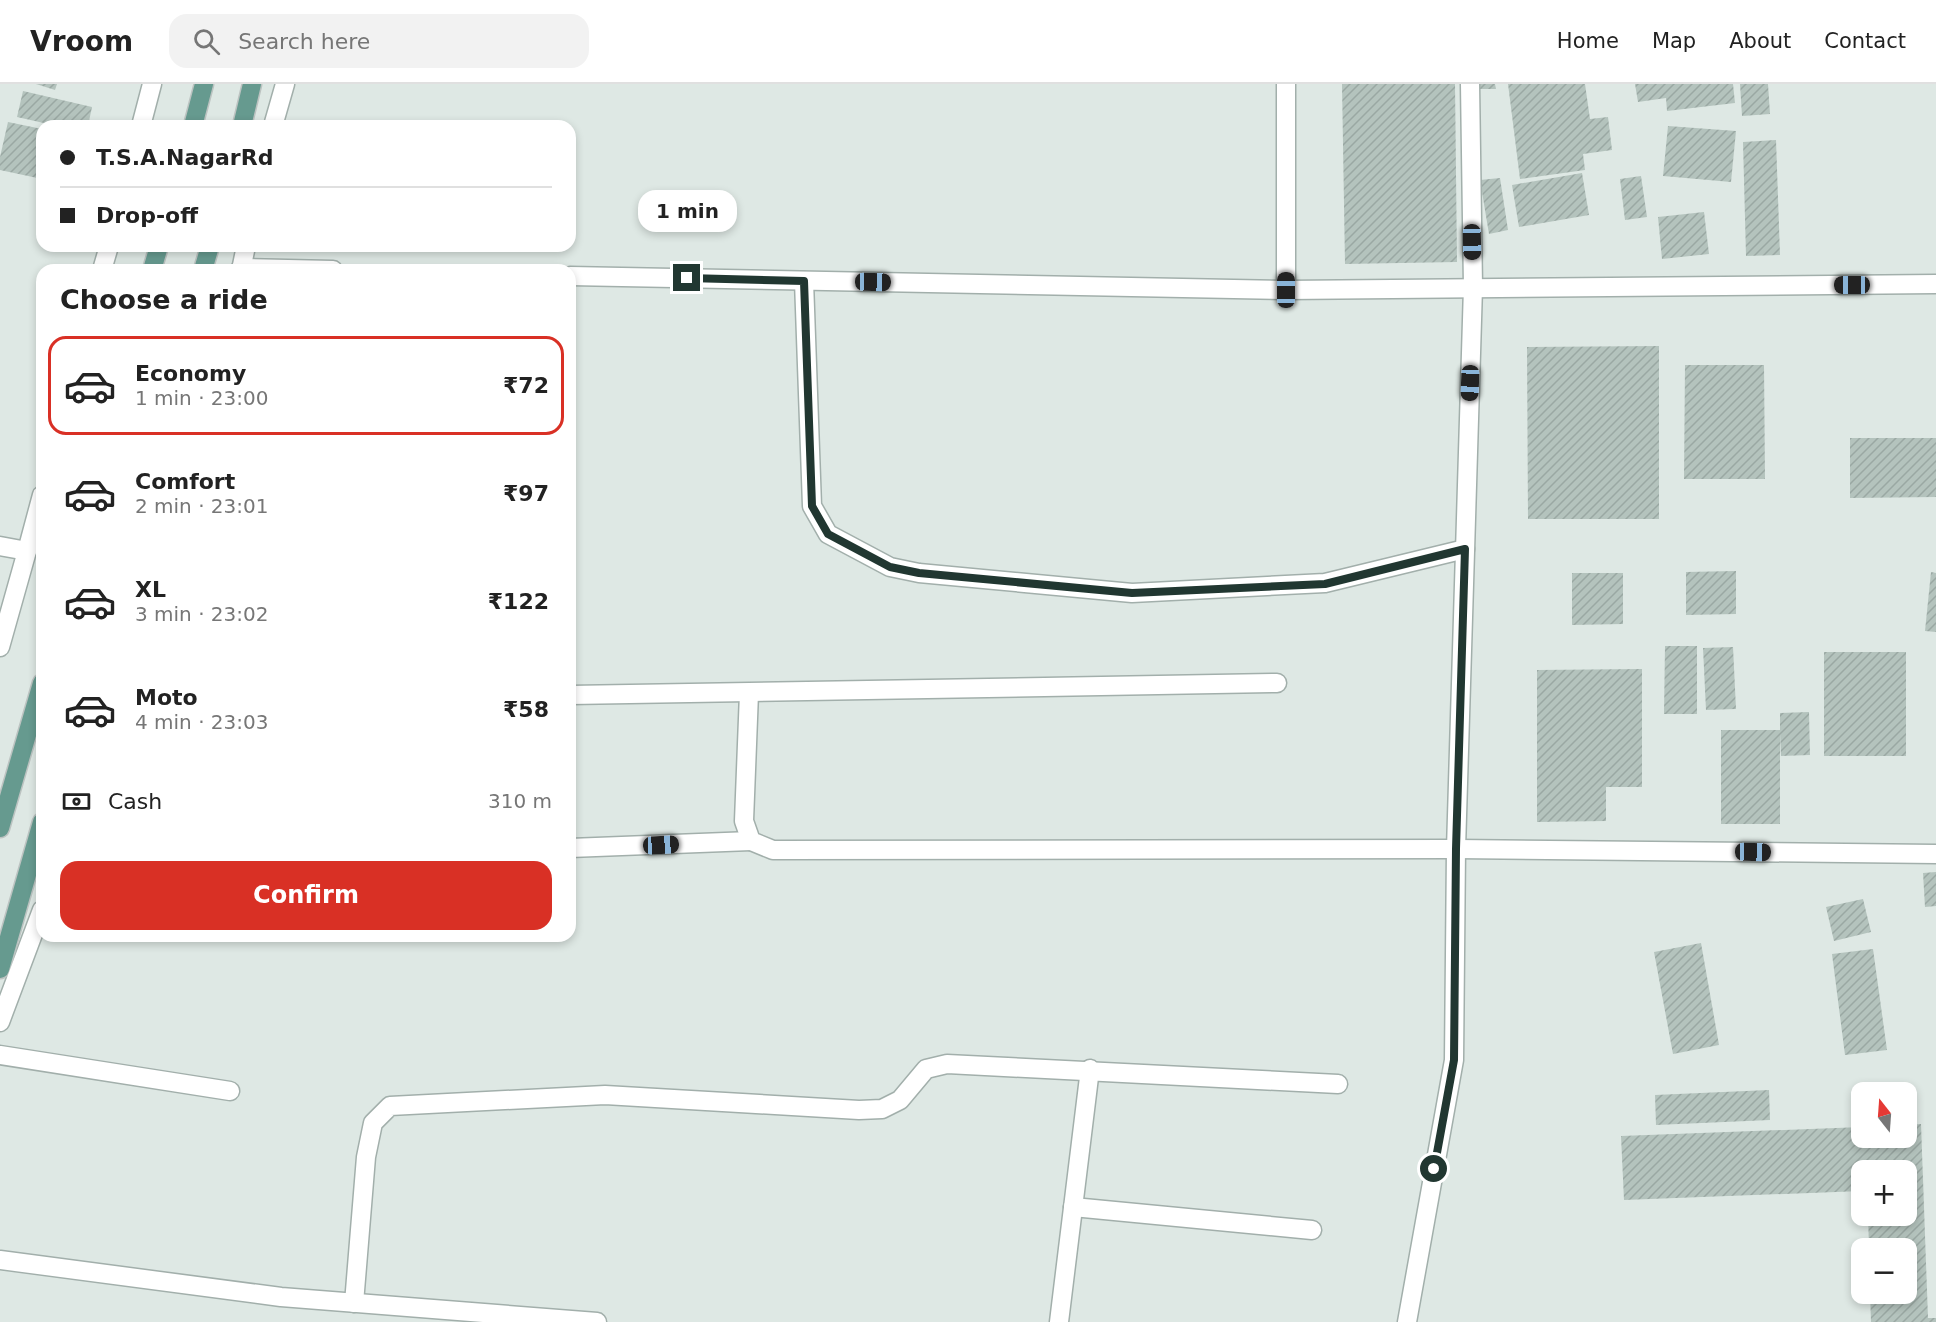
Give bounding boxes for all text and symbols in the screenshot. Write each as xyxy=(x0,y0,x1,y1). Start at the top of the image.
search box xyxy=(169,14,589,68)
text: Vroom xyxy=(30,25,133,58)
icon: search xyxy=(190,25,223,58)
text: Search here xyxy=(238,29,370,54)
text: Home xyxy=(1557,29,1619,53)
text: Map xyxy=(1652,29,1696,53)
text: About xyxy=(1729,29,1791,53)
text: Contact xyxy=(1824,29,1906,53)
text: T.S.A.NagarRd xyxy=(96,145,273,170)
callout: 1 min xyxy=(638,191,736,233)
text: 1 min xyxy=(656,199,719,223)
text: Drop-off xyxy=(96,203,198,228)
car xyxy=(1463,224,1481,260)
route end xyxy=(673,264,700,291)
car xyxy=(1277,272,1295,308)
car xyxy=(855,273,891,291)
car xyxy=(1834,276,1870,294)
text: Choose a ride xyxy=(60,284,268,315)
icon: car xyxy=(63,359,117,413)
text: Economy xyxy=(135,361,246,386)
car xyxy=(1460,365,1480,401)
text: ₹72 xyxy=(503,373,549,398)
text: 1 min · 23:00 xyxy=(135,386,269,410)
icon: car xyxy=(63,467,117,521)
text: Comfort xyxy=(135,469,235,494)
text: ₹97 xyxy=(503,481,549,506)
text: 2 min · 23:01 xyxy=(135,494,269,518)
icon: car xyxy=(63,575,117,629)
text: XL xyxy=(135,577,166,602)
text: ₹122 xyxy=(488,589,549,614)
text: 3 min · 23:02 xyxy=(135,602,269,626)
icon: car xyxy=(63,683,117,737)
text: Moto xyxy=(135,685,198,710)
text: ₹58 xyxy=(503,697,549,722)
text: 4 min · 23:03 xyxy=(135,710,269,734)
icon: cash xyxy=(60,785,93,818)
text: Cash xyxy=(108,789,162,814)
text: 310 m xyxy=(488,789,552,813)
car xyxy=(643,835,679,855)
car xyxy=(1735,843,1771,861)
button: Confirm xyxy=(60,861,552,930)
north arrow xyxy=(1851,1082,1917,1148)
map controls xyxy=(1851,1082,1917,1304)
route start xyxy=(1420,1155,1447,1182)
button: + xyxy=(1851,1160,1917,1226)
button: − xyxy=(1851,1238,1917,1304)

